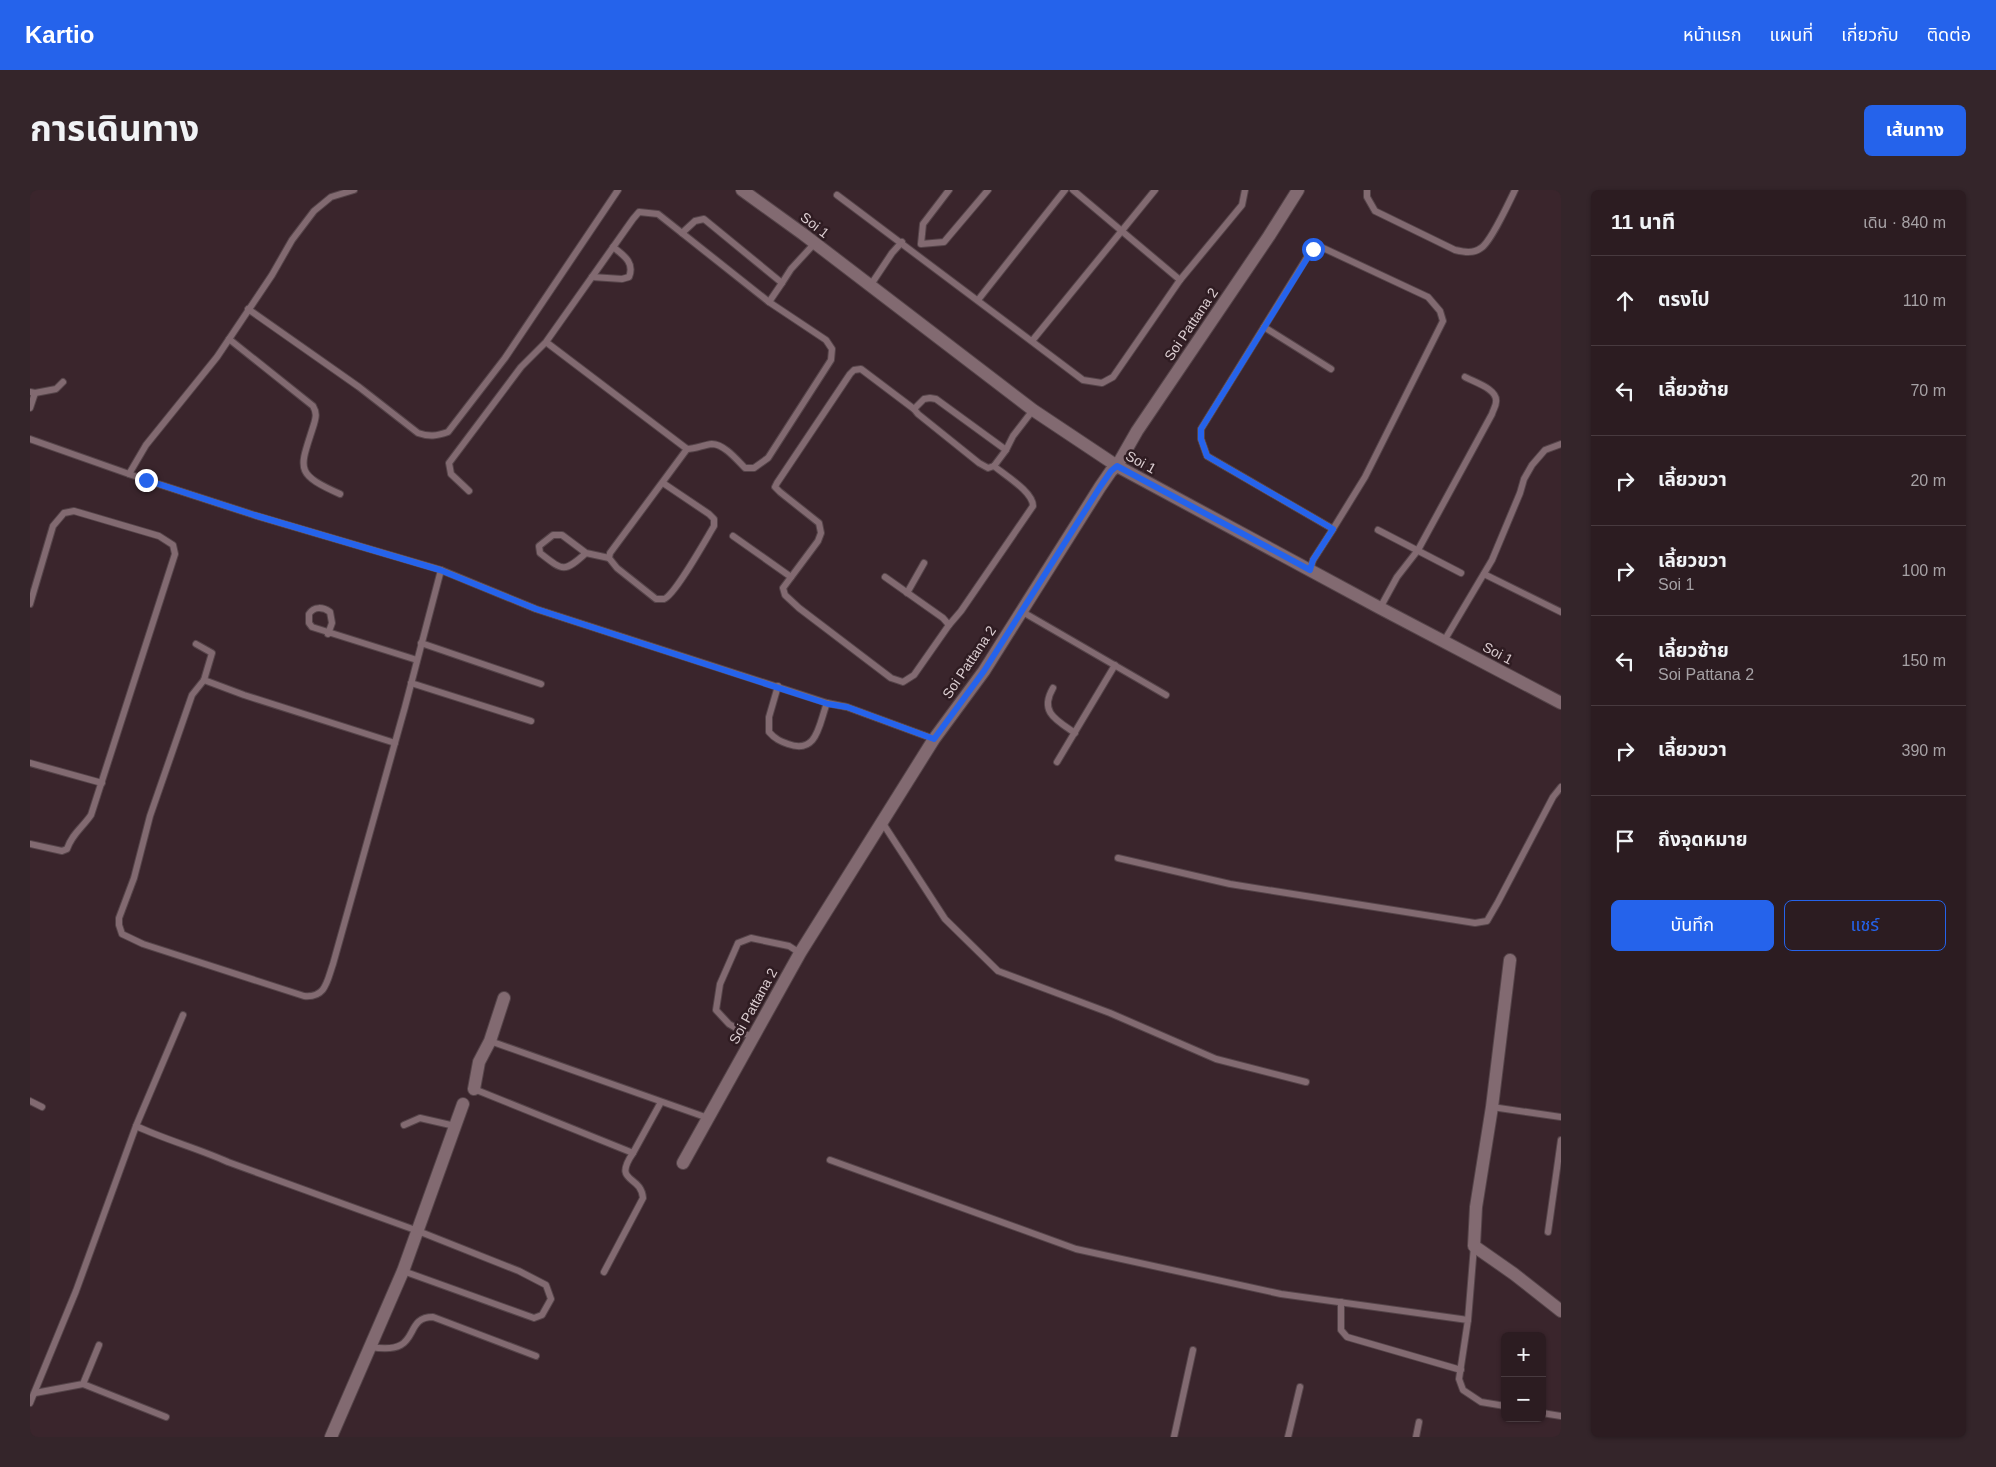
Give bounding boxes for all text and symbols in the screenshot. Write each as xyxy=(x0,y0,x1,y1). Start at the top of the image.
text: Kartio xyxy=(25,21,94,48)
text: หน้าแรก xyxy=(1683,25,1741,45)
text: แผนที่ xyxy=(1769,25,1813,45)
text: เกี่ยวกับ xyxy=(1841,25,1899,45)
text: ติดต่อ xyxy=(1927,25,1971,45)
button: เส้นทาง xyxy=(1864,105,1966,156)
text: การเดินทาง xyxy=(30,109,199,148)
street label: Soi 1 xyxy=(797,209,833,241)
text: 11 นาที xyxy=(1611,210,1675,233)
text: เดิน · 840 m xyxy=(1863,214,1946,231)
route start xyxy=(1302,238,1325,261)
street label: Soi Pattana 2 xyxy=(1161,285,1221,363)
icon: ahead xyxy=(1611,287,1639,315)
text: ตรงไป xyxy=(1658,289,1710,310)
text: 110 m xyxy=(1903,292,1946,309)
icon: left xyxy=(1611,377,1639,405)
text: เลี้ยวซ้าย xyxy=(1658,379,1729,400)
text: 70 m xyxy=(1910,382,1946,399)
street label: Soi 1 xyxy=(1123,447,1159,477)
icon: right xyxy=(1611,467,1639,495)
route end xyxy=(135,469,158,492)
text: เลี้ยวขวา xyxy=(1658,469,1727,490)
text: 20 m xyxy=(1910,472,1946,489)
text: เลี้ยวขวา xyxy=(1658,550,1727,571)
icon: right xyxy=(1611,557,1639,585)
text: 100 m xyxy=(1902,562,1946,579)
text: Soi 1 xyxy=(1658,576,1694,593)
street label: Soi Pattana 2 xyxy=(939,623,999,701)
street label: Soi 1 xyxy=(1480,638,1516,668)
text: เลี้ยวซ้าย xyxy=(1658,640,1729,661)
icon: left xyxy=(1611,647,1639,675)
text: 150 m xyxy=(1902,652,1946,669)
text: Soi Pattana 2 xyxy=(1658,666,1754,683)
icon: right xyxy=(1611,737,1639,765)
text: เลี้ยวขวา xyxy=(1658,739,1727,760)
text: 390 m xyxy=(1902,742,1946,759)
icon: arrive xyxy=(1611,827,1639,855)
text: ถึงจุดหมาย xyxy=(1658,829,1748,850)
button: บันทึก xyxy=(1611,900,1774,951)
button: แชร์ xyxy=(1784,900,1946,951)
street label: Soi Pattana 2 xyxy=(726,965,780,1047)
map controls xyxy=(1501,1332,1546,1422)
button: + xyxy=(1501,1332,1546,1377)
button: − xyxy=(1501,1377,1546,1422)

